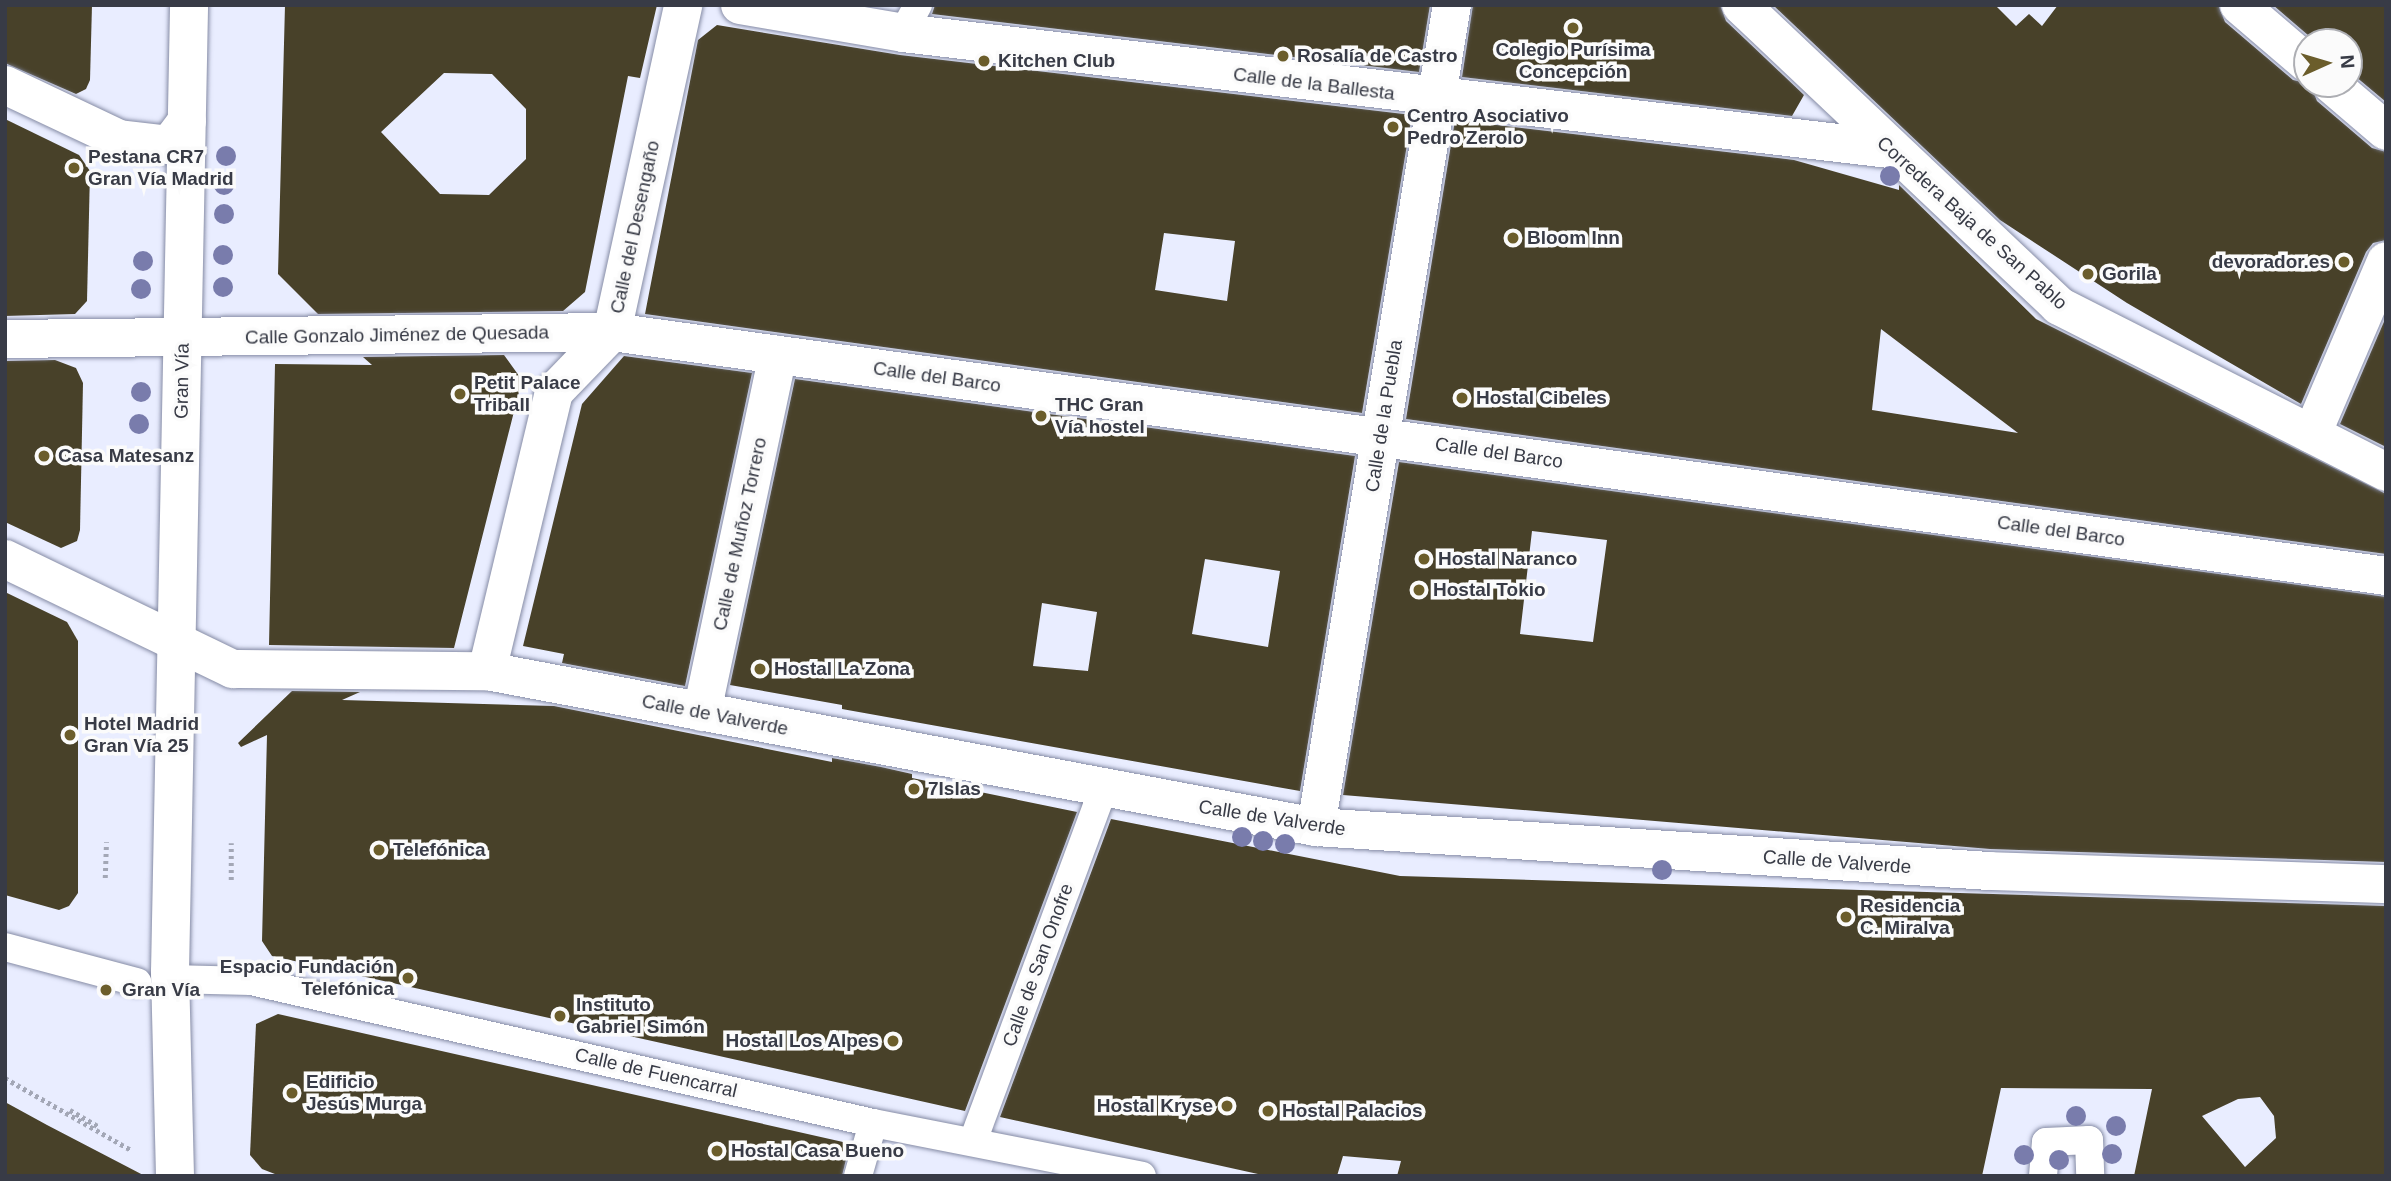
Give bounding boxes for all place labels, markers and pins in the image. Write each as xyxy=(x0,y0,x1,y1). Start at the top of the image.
marker: Colegio Purísima Concepción xyxy=(1565,20,1581,36)
place label: Colegio Purísima Concepción xyxy=(1495,39,1651,83)
place label: Rosalía de Castro xyxy=(1297,45,1457,67)
marker: Rosalía de Castro xyxy=(1275,48,1291,64)
place label: Kitchen Club xyxy=(998,50,1115,72)
marker: Kitchen Club xyxy=(976,53,992,69)
place label: Centro Asociativo Pedro Zerolo xyxy=(1407,105,1570,149)
marker: Centro Asociativo Pedro Zerolo xyxy=(1385,119,1401,135)
place label: Pestana CR7 Gran Vía Madrid xyxy=(88,146,234,190)
marker: Pestana CR7 Gran Vía Madrid xyxy=(66,160,82,176)
place label: Bloom Inn xyxy=(1527,227,1620,249)
marker: Bloom Inn xyxy=(1505,230,1521,246)
place label: devorador.es xyxy=(2212,251,2330,273)
marker: devorador.es xyxy=(2336,254,2352,270)
place label: Gorila xyxy=(2102,263,2157,285)
marker: Gorila xyxy=(2080,266,2096,282)
place label: Petit Palace Triball xyxy=(474,372,581,416)
marker: Petit Palace Triball xyxy=(452,386,468,402)
place label: Hostal Cibeles xyxy=(1476,387,1607,409)
marker: Hostal Cibeles xyxy=(1454,390,1470,406)
place label: THC Gran Vía hostel xyxy=(1055,394,1145,438)
marker: THC Gran Vía hostel xyxy=(1033,408,1049,424)
place label: Casa Matesanz xyxy=(58,445,194,467)
marker: Casa Matesanz xyxy=(36,448,52,464)
place label: Hostal Naranco xyxy=(1438,548,1577,570)
marker: Hostal Naranco xyxy=(1416,551,1432,567)
place label: Hostal Tokio xyxy=(1433,579,1546,601)
marker: Hostal Tokio xyxy=(1411,582,1427,598)
place label: Hostal La Zona xyxy=(774,658,910,680)
marker: Hostal La Zona xyxy=(752,661,768,677)
place label: Hotel Madrid Gran Vía 25 xyxy=(84,713,199,757)
marker: Hotel Madrid Gran Vía 25 xyxy=(62,727,78,743)
place label: 7Islas xyxy=(928,778,981,800)
marker: 7Islas xyxy=(906,781,922,797)
place label: Telefónica xyxy=(393,839,486,861)
marker: Telefónica xyxy=(371,842,387,858)
place label: Residencia C. Miralva xyxy=(1860,895,1960,939)
marker: Residencia C. Miralva xyxy=(1838,909,1854,925)
place label: Espacio Fundación Telefónica xyxy=(220,956,394,1000)
marker: Espacio Fundación Telefónica xyxy=(400,970,416,986)
place label: Gran Vía xyxy=(122,979,200,1001)
marker: Gran Vía xyxy=(96,980,116,1000)
place label: Instituto Gabriel Simón xyxy=(576,994,705,1038)
marker: Instituto Gabriel Simón xyxy=(550,1006,570,1026)
place label: Hostal Los Alpes xyxy=(725,1030,879,1052)
marker: Hostal Los Alpes xyxy=(885,1033,901,1049)
place label: Edificio Jesús Murga xyxy=(306,1071,422,1115)
marker: Edificio Jesús Murga xyxy=(284,1085,300,1101)
place label: Hostal Kryse xyxy=(1097,1095,1213,1117)
marker: Hostal Kryse xyxy=(1219,1098,1235,1114)
place label: Hostal Palacios xyxy=(1282,1100,1422,1122)
marker: Hostal Palacios xyxy=(1260,1103,1276,1119)
place label: Hostal Casa Bueno xyxy=(731,1140,904,1162)
marker: Hostal Casa Bueno xyxy=(709,1143,725,1159)

